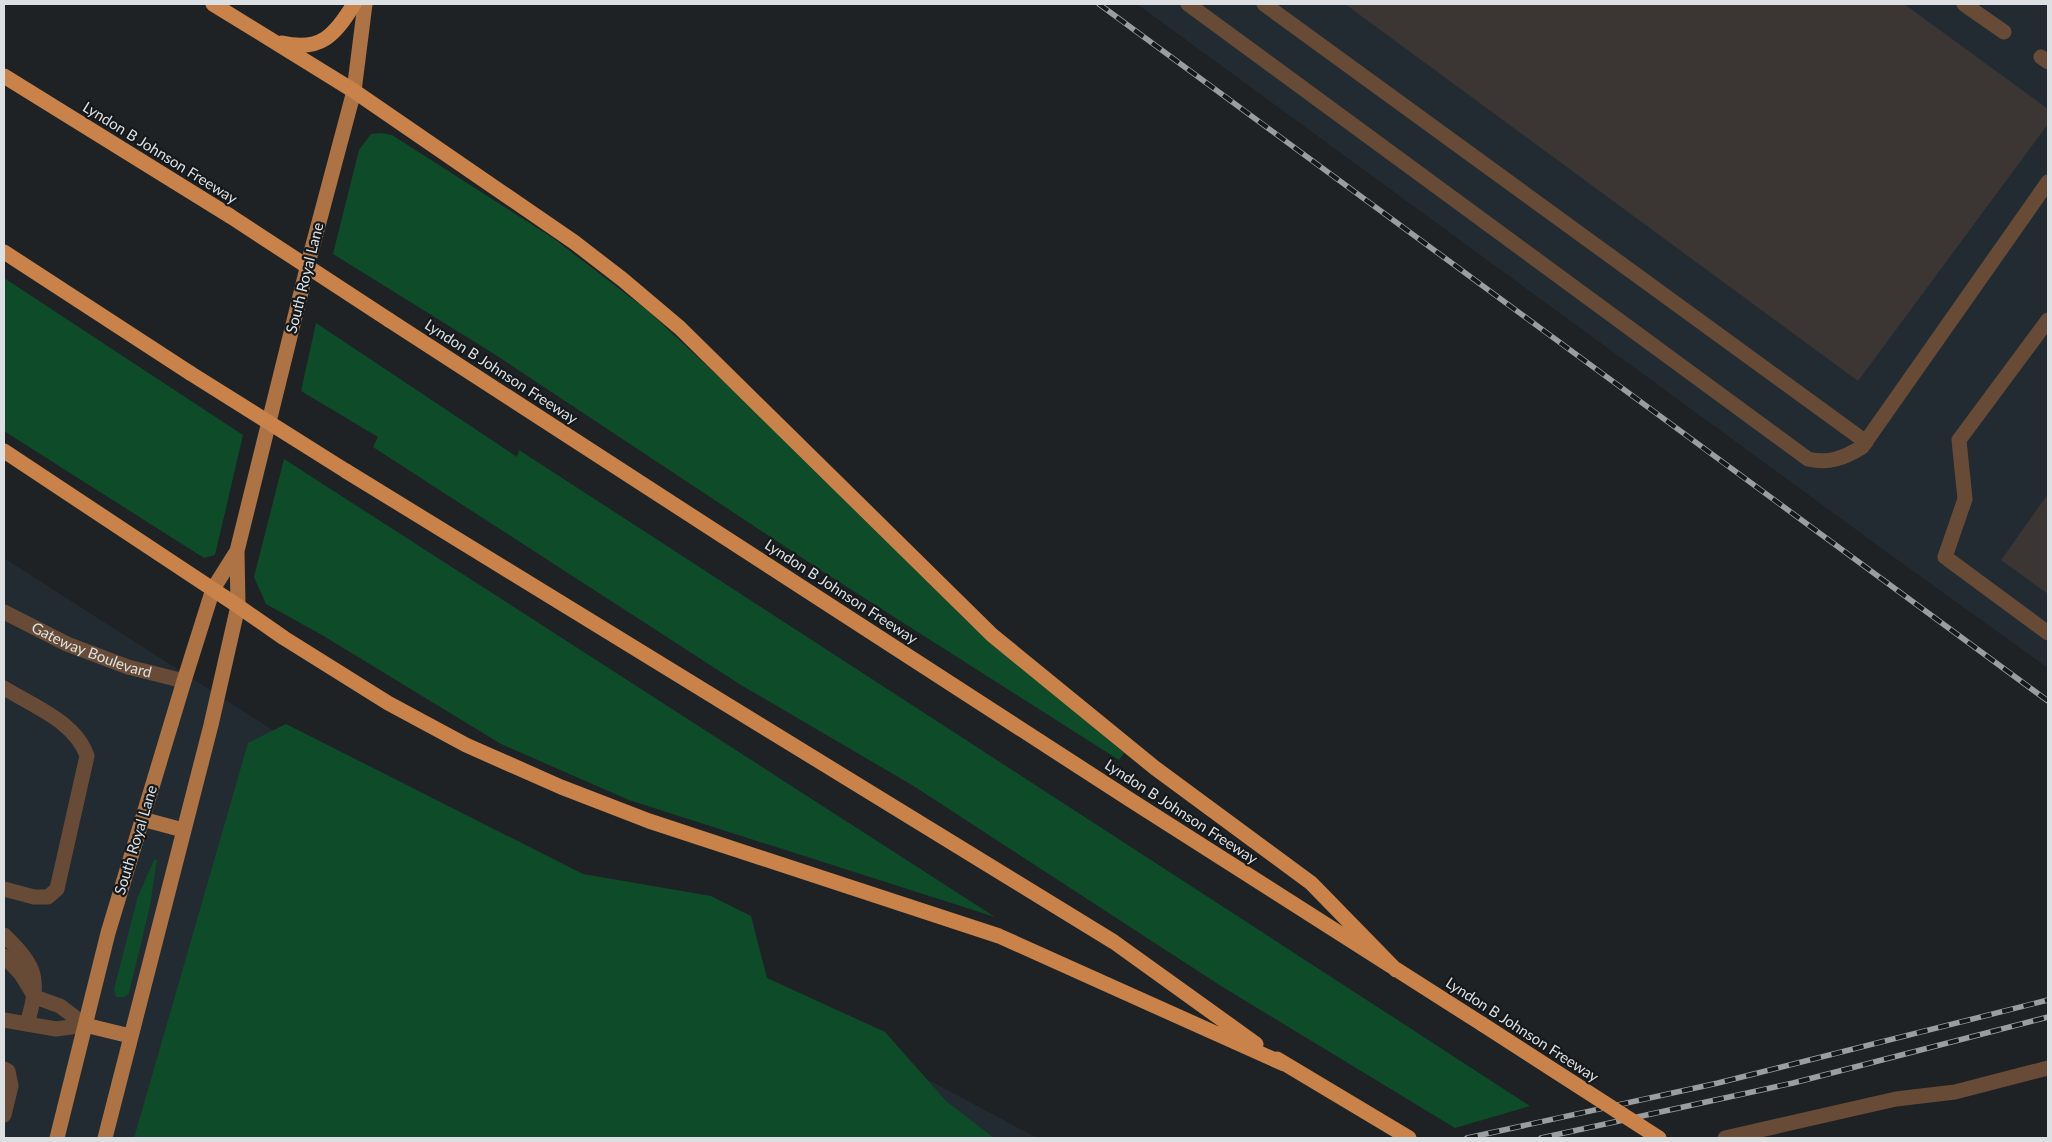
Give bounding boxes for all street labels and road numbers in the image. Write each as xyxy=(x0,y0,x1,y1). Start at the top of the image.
street label: Lyndon B Johnson Freeway xyxy=(80,97,241,207)
street label: South Royal Lane xyxy=(282,220,327,335)
street label: Lyndon B Johnson Freeway xyxy=(422,315,582,427)
street label: Lyndon B Johnson Freeway xyxy=(762,535,922,647)
street label: Gateway Boulevard xyxy=(29,618,154,681)
street label: Lyndon B Johnson Freeway xyxy=(1102,755,1262,867)
street label: South Royal Lane xyxy=(110,783,160,897)
street label: Lyndon B Johnson Freeway xyxy=(1443,973,1603,1085)

